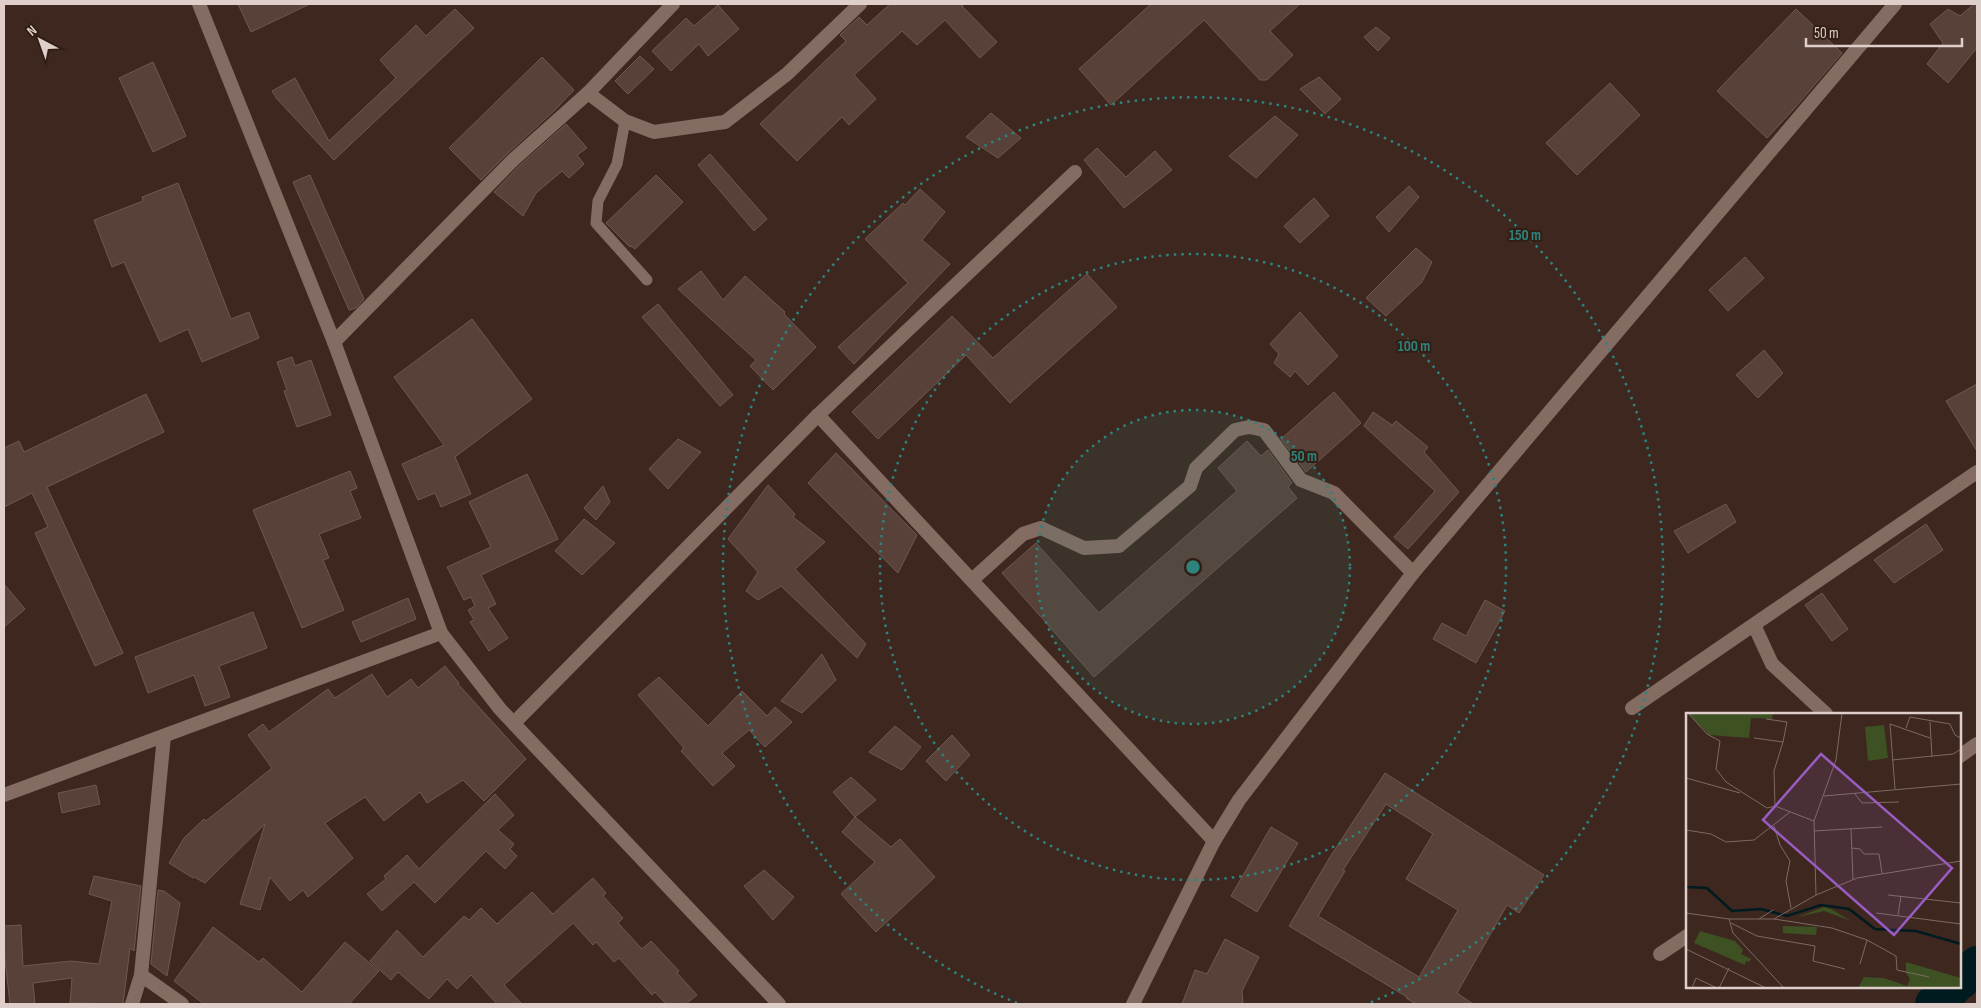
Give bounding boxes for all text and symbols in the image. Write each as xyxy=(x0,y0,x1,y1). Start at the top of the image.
north arrow xyxy=(15,15,65,65)
scale bar xyxy=(1806,15,1962,47)
text: N xyxy=(23,22,40,39)
text: 50 m xyxy=(1814,24,1839,43)
text: 150 m xyxy=(1509,226,1541,245)
text: 100 m xyxy=(1398,337,1430,356)
text: 50 m xyxy=(1291,447,1317,466)
centre of rings xyxy=(1184,558,1202,576)
inset map xyxy=(1686,713,1961,988)

